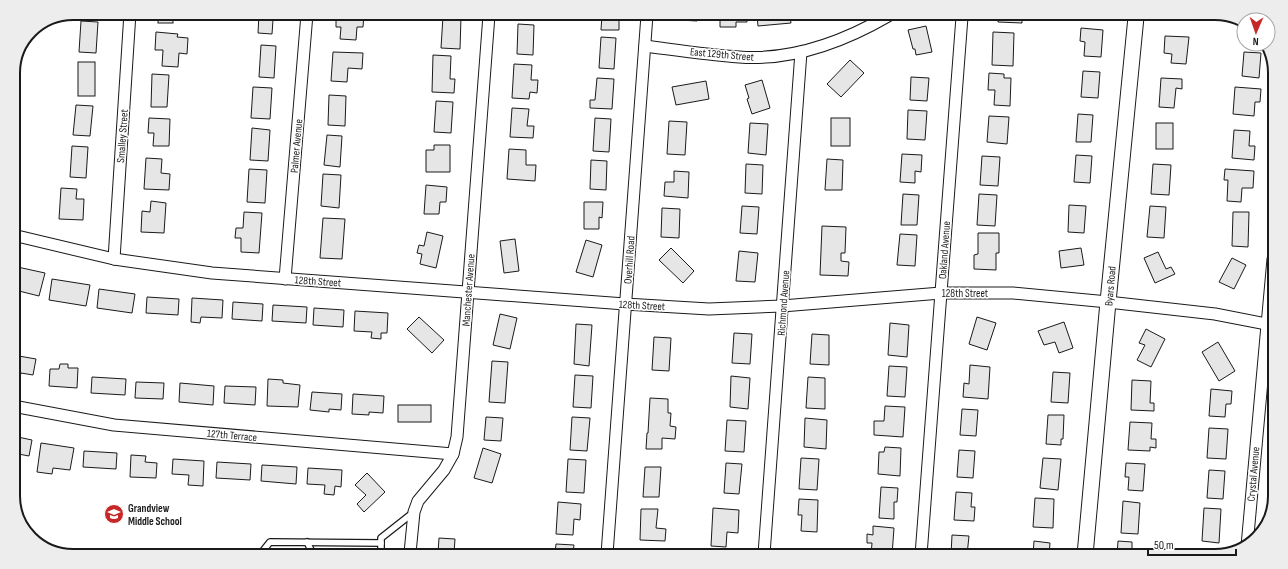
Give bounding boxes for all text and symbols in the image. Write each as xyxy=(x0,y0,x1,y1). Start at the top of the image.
north arrow xyxy=(1236,12,1276,52)
text: N xyxy=(1252,35,1259,48)
street label: East 129th Street xyxy=(689,45,755,64)
street label: Smalley Street xyxy=(114,108,131,163)
street label: Palmer Avenue xyxy=(288,119,305,174)
street label: Oakland Avenue xyxy=(936,221,953,279)
street label: Overhill Road xyxy=(621,235,638,284)
street label: Manchester Avenue xyxy=(459,253,478,327)
street label: Byars Road xyxy=(1102,265,1119,307)
street label: Richmond Avenue xyxy=(775,270,792,336)
street label: 128th Street xyxy=(294,273,342,290)
street label: 128th Street xyxy=(942,287,989,300)
street label: 128th Street xyxy=(618,298,666,313)
street label: 127th Terrace xyxy=(206,427,257,444)
street label: Crystal Avenue xyxy=(1245,446,1262,502)
place label: Grandview Middle School xyxy=(128,502,182,528)
school or university icon: Grandview Middle School xyxy=(103,503,125,525)
scale bar xyxy=(1148,531,1236,557)
text: 50 m xyxy=(1154,538,1174,553)

